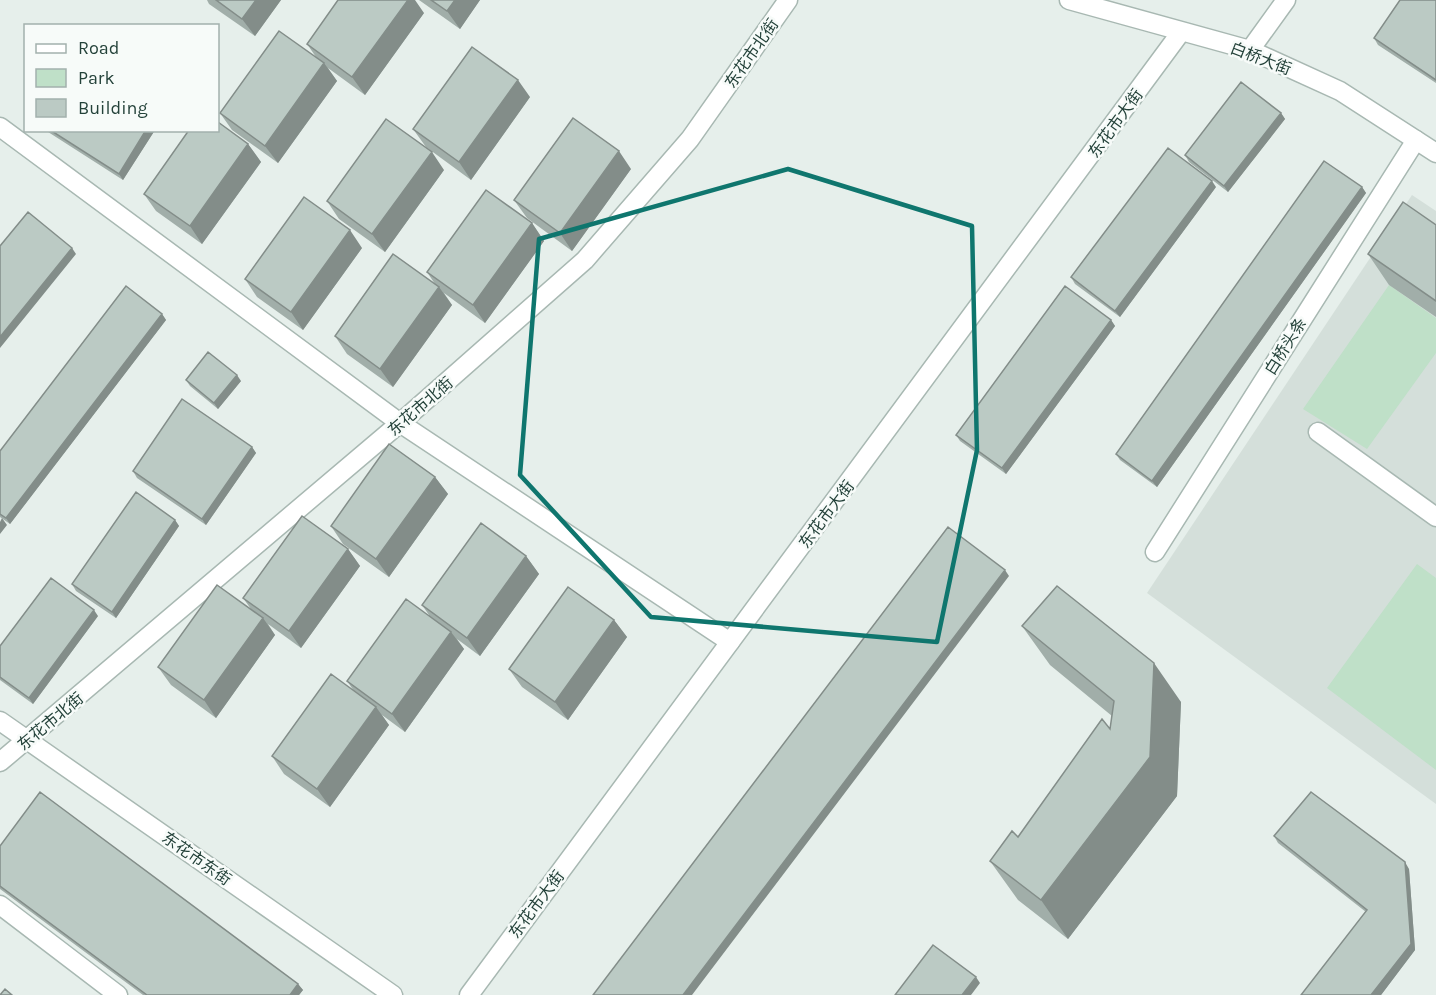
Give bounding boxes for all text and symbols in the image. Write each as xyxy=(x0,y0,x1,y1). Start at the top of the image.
street label: 东花市北街 xyxy=(721,15,782,92)
legend xyxy=(24,24,219,132)
text: Road xyxy=(78,37,119,59)
street label: 白桥大街 xyxy=(1228,38,1294,79)
text: Park xyxy=(78,67,115,89)
street label: 东花市大街 xyxy=(1084,85,1147,161)
text: Building xyxy=(78,97,148,119)
street label: 白桥头条 xyxy=(1260,314,1310,378)
street label: 东花市北街 xyxy=(384,373,457,440)
street label: 东花市大街 xyxy=(795,477,858,552)
street label: 东花市北街 xyxy=(14,688,87,754)
street label: 东花市东街 xyxy=(158,828,235,889)
street label: 东花市大街 xyxy=(505,867,568,942)

